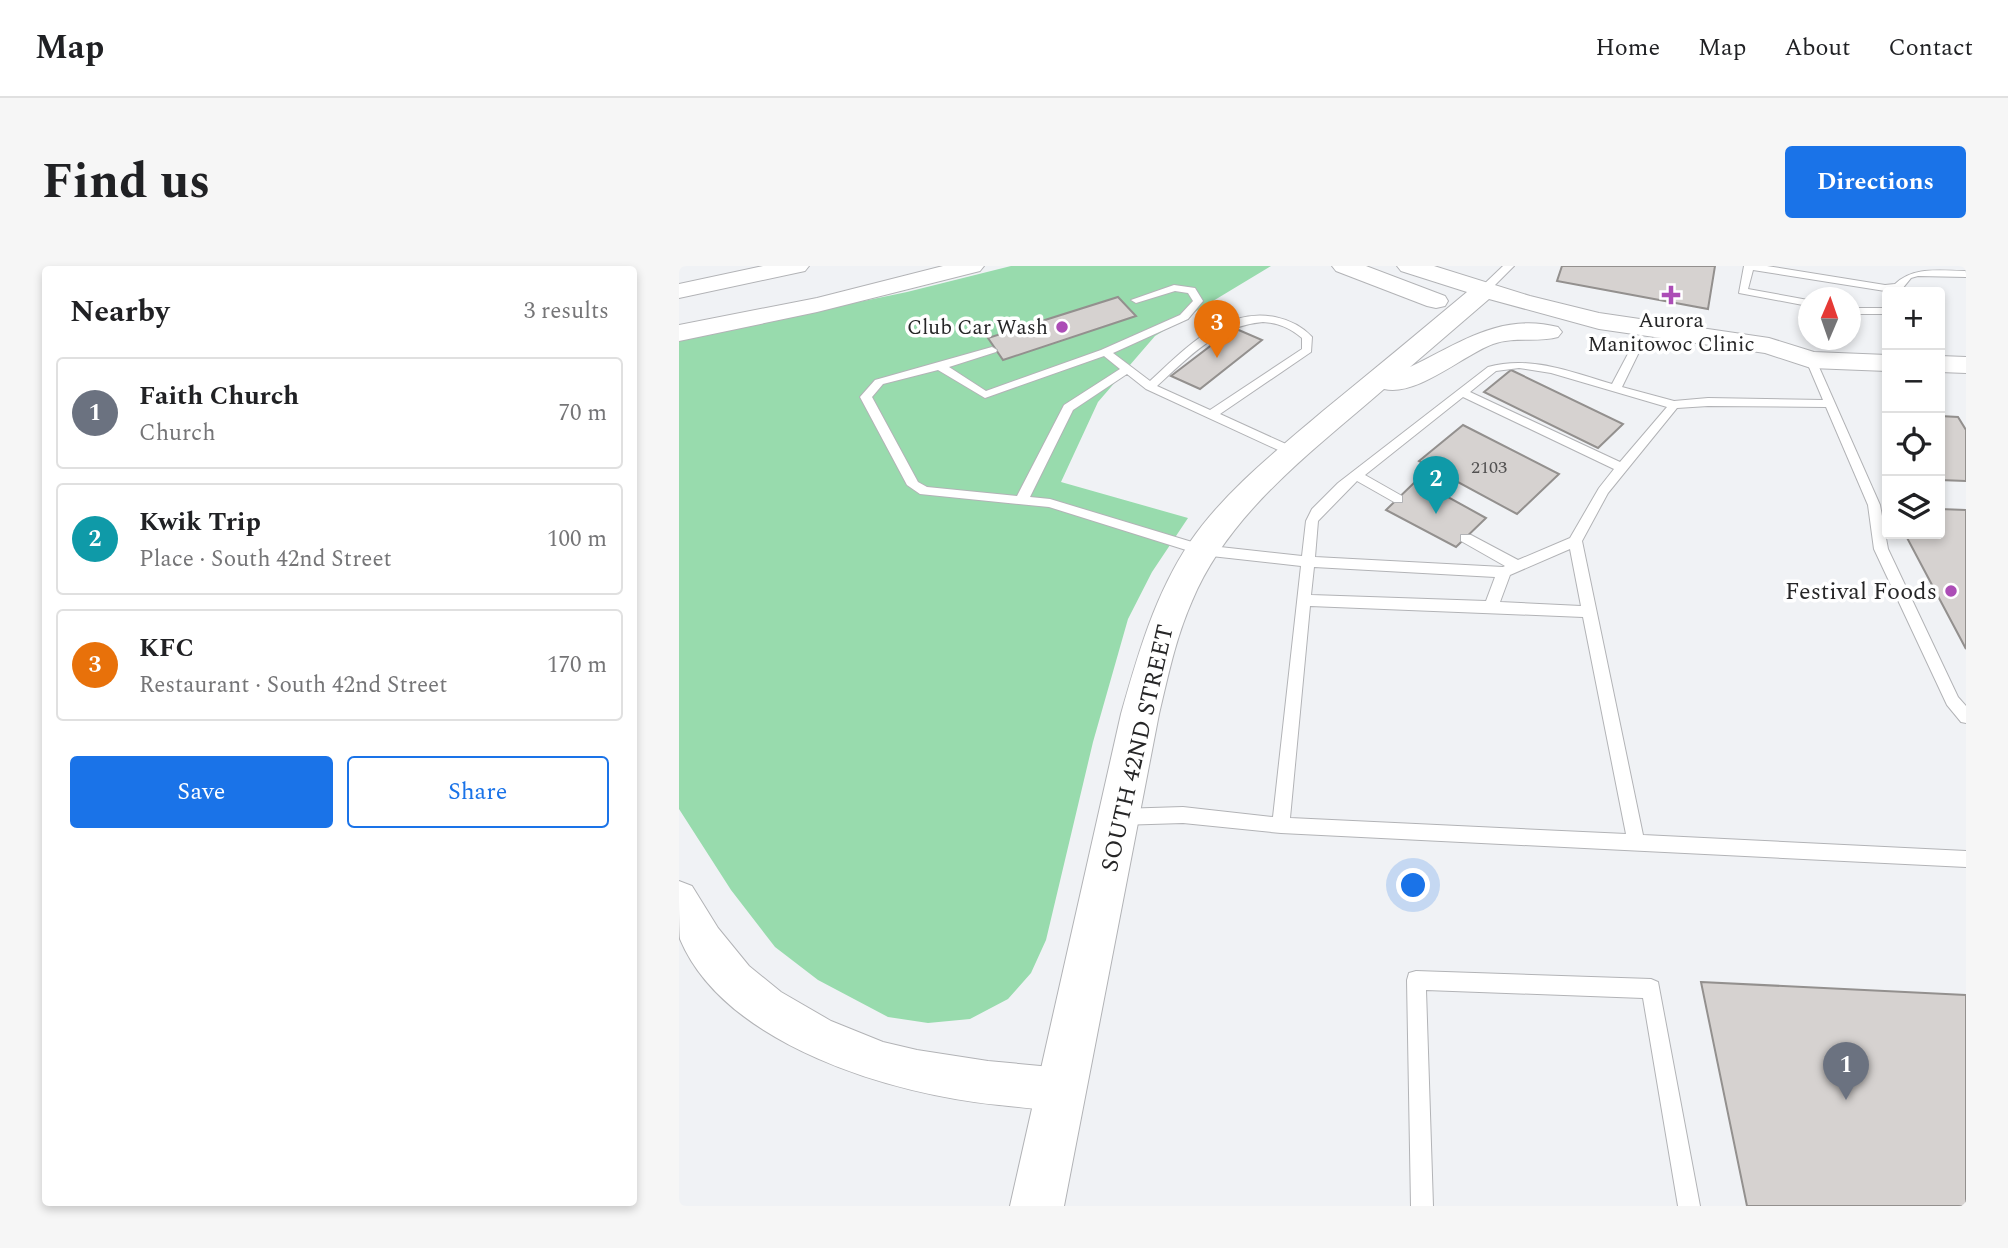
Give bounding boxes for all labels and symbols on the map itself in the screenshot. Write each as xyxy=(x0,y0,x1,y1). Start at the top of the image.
marker: Aurora Manitowoc Clinic xyxy=(1661,285,1681,305)
north arrow xyxy=(1798,287,1861,350)
pin: 3 xyxy=(1194,300,1240,358)
place label: Aurora Manitowoc Clinic xyxy=(1587,305,1755,361)
place label: Club Car Wash xyxy=(907,312,1048,344)
marker: Club Car Wash xyxy=(1054,319,1070,335)
house number: 2103 xyxy=(1471,454,1507,481)
pin: 2 xyxy=(1413,456,1459,514)
place label: Festival Foods xyxy=(1785,574,1937,610)
marker: Festival Foods xyxy=(1943,583,1959,599)
street label: SOUTH 42ND STREET xyxy=(1092,621,1184,875)
your location xyxy=(1396,868,1430,902)
pin: 1 xyxy=(1823,1042,1869,1100)

